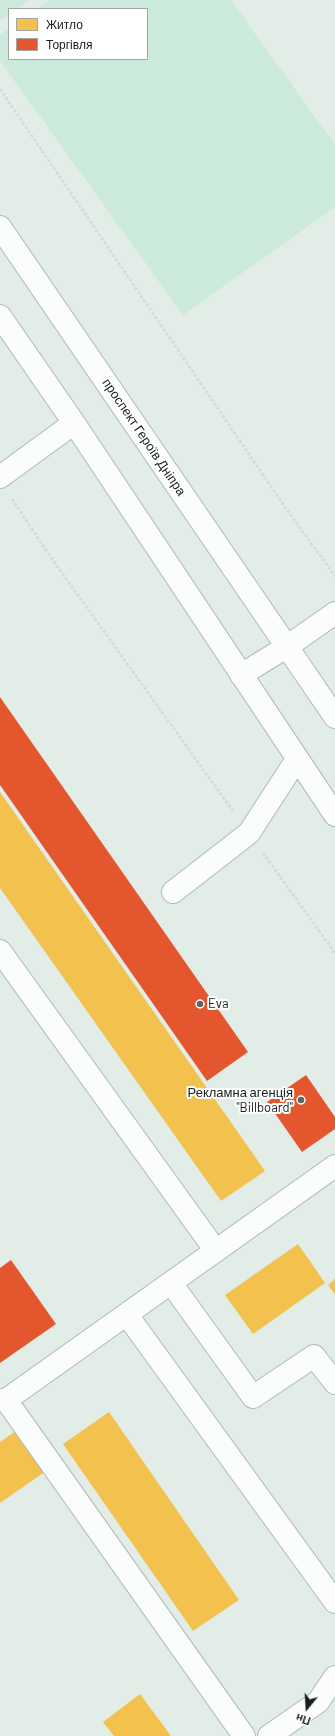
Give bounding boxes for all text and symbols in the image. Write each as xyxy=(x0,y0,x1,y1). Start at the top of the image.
legend xyxy=(8,8,148,60)
text: Житло xyxy=(46,17,83,31)
text: Торгівля xyxy=(46,37,92,51)
street label: проспект Героїв Дніпра xyxy=(99,375,189,499)
place label: Eva xyxy=(208,996,229,1012)
marker: Eva xyxy=(195,999,205,1009)
place label: Рекламна агенція "Billboard" xyxy=(188,1085,293,1116)
marker: Рекламна агенція "Billboard" xyxy=(296,1095,306,1105)
north arrow xyxy=(287,1688,327,1728)
text: Пн xyxy=(294,1711,312,1728)

